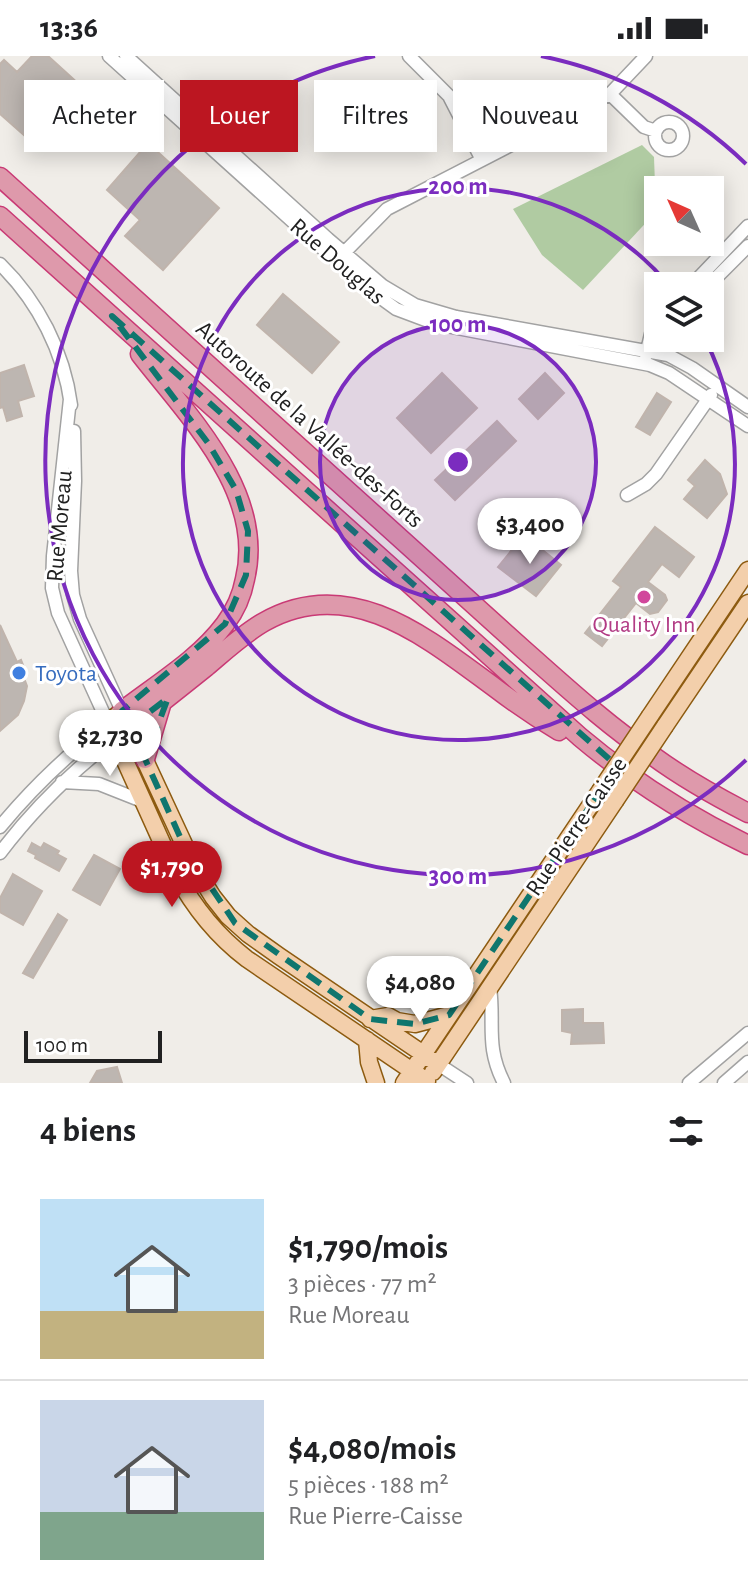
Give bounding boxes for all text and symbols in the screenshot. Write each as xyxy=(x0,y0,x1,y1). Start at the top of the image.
text: 13:36 xyxy=(40,13,98,43)
chip: Acheter xyxy=(24,80,164,152)
chip: Louer xyxy=(180,80,298,152)
chip: Filtres xyxy=(314,80,437,152)
chip: Nouveau xyxy=(453,80,607,152)
text: 200 m xyxy=(428,175,488,199)
north arrow xyxy=(644,176,724,256)
map controls xyxy=(644,176,724,352)
street label: Rue Douglas xyxy=(285,214,389,309)
button: layers xyxy=(644,272,724,352)
text: 100 m xyxy=(430,313,486,337)
street label: Autoroute de la Vallée-des-Forts xyxy=(191,317,427,533)
centre of rings xyxy=(444,448,472,476)
street label: Rue Moreau xyxy=(43,469,77,583)
pin: $3,400 xyxy=(465,498,595,566)
text: $3,400 xyxy=(495,511,565,537)
marker: Quality Inn xyxy=(635,588,653,606)
place label: Quality Inn xyxy=(593,613,695,637)
place label: Toyota xyxy=(35,662,97,686)
marker: Toyota xyxy=(10,664,28,682)
pin: $2,730 xyxy=(45,710,175,778)
text: $2,730 xyxy=(77,723,143,749)
street label: Rue Pierre-Caisse xyxy=(522,753,632,900)
pin: $1,790 xyxy=(107,841,237,909)
text: $1,790 xyxy=(140,854,204,880)
text: 300 m xyxy=(429,865,487,889)
pin: $4,080 xyxy=(355,956,485,1024)
text: $4,080 xyxy=(385,969,455,995)
scale bar xyxy=(24,1027,162,1063)
text: 100 m xyxy=(36,1034,88,1056)
icon: filters xyxy=(664,1109,708,1153)
text: 4 biens xyxy=(40,1114,136,1148)
icon: home xyxy=(104,1231,200,1327)
text: $1,790/mois xyxy=(288,1231,448,1265)
text: 3 pièces · 77 m² xyxy=(288,1271,437,1297)
text: Rue Moreau xyxy=(288,1302,410,1328)
icon: home xyxy=(104,1432,200,1528)
text: $4,080/mois xyxy=(288,1432,456,1466)
text: 5 pièces · 188 m² xyxy=(288,1472,449,1498)
text: Rue Pierre-Caisse xyxy=(288,1503,463,1529)

